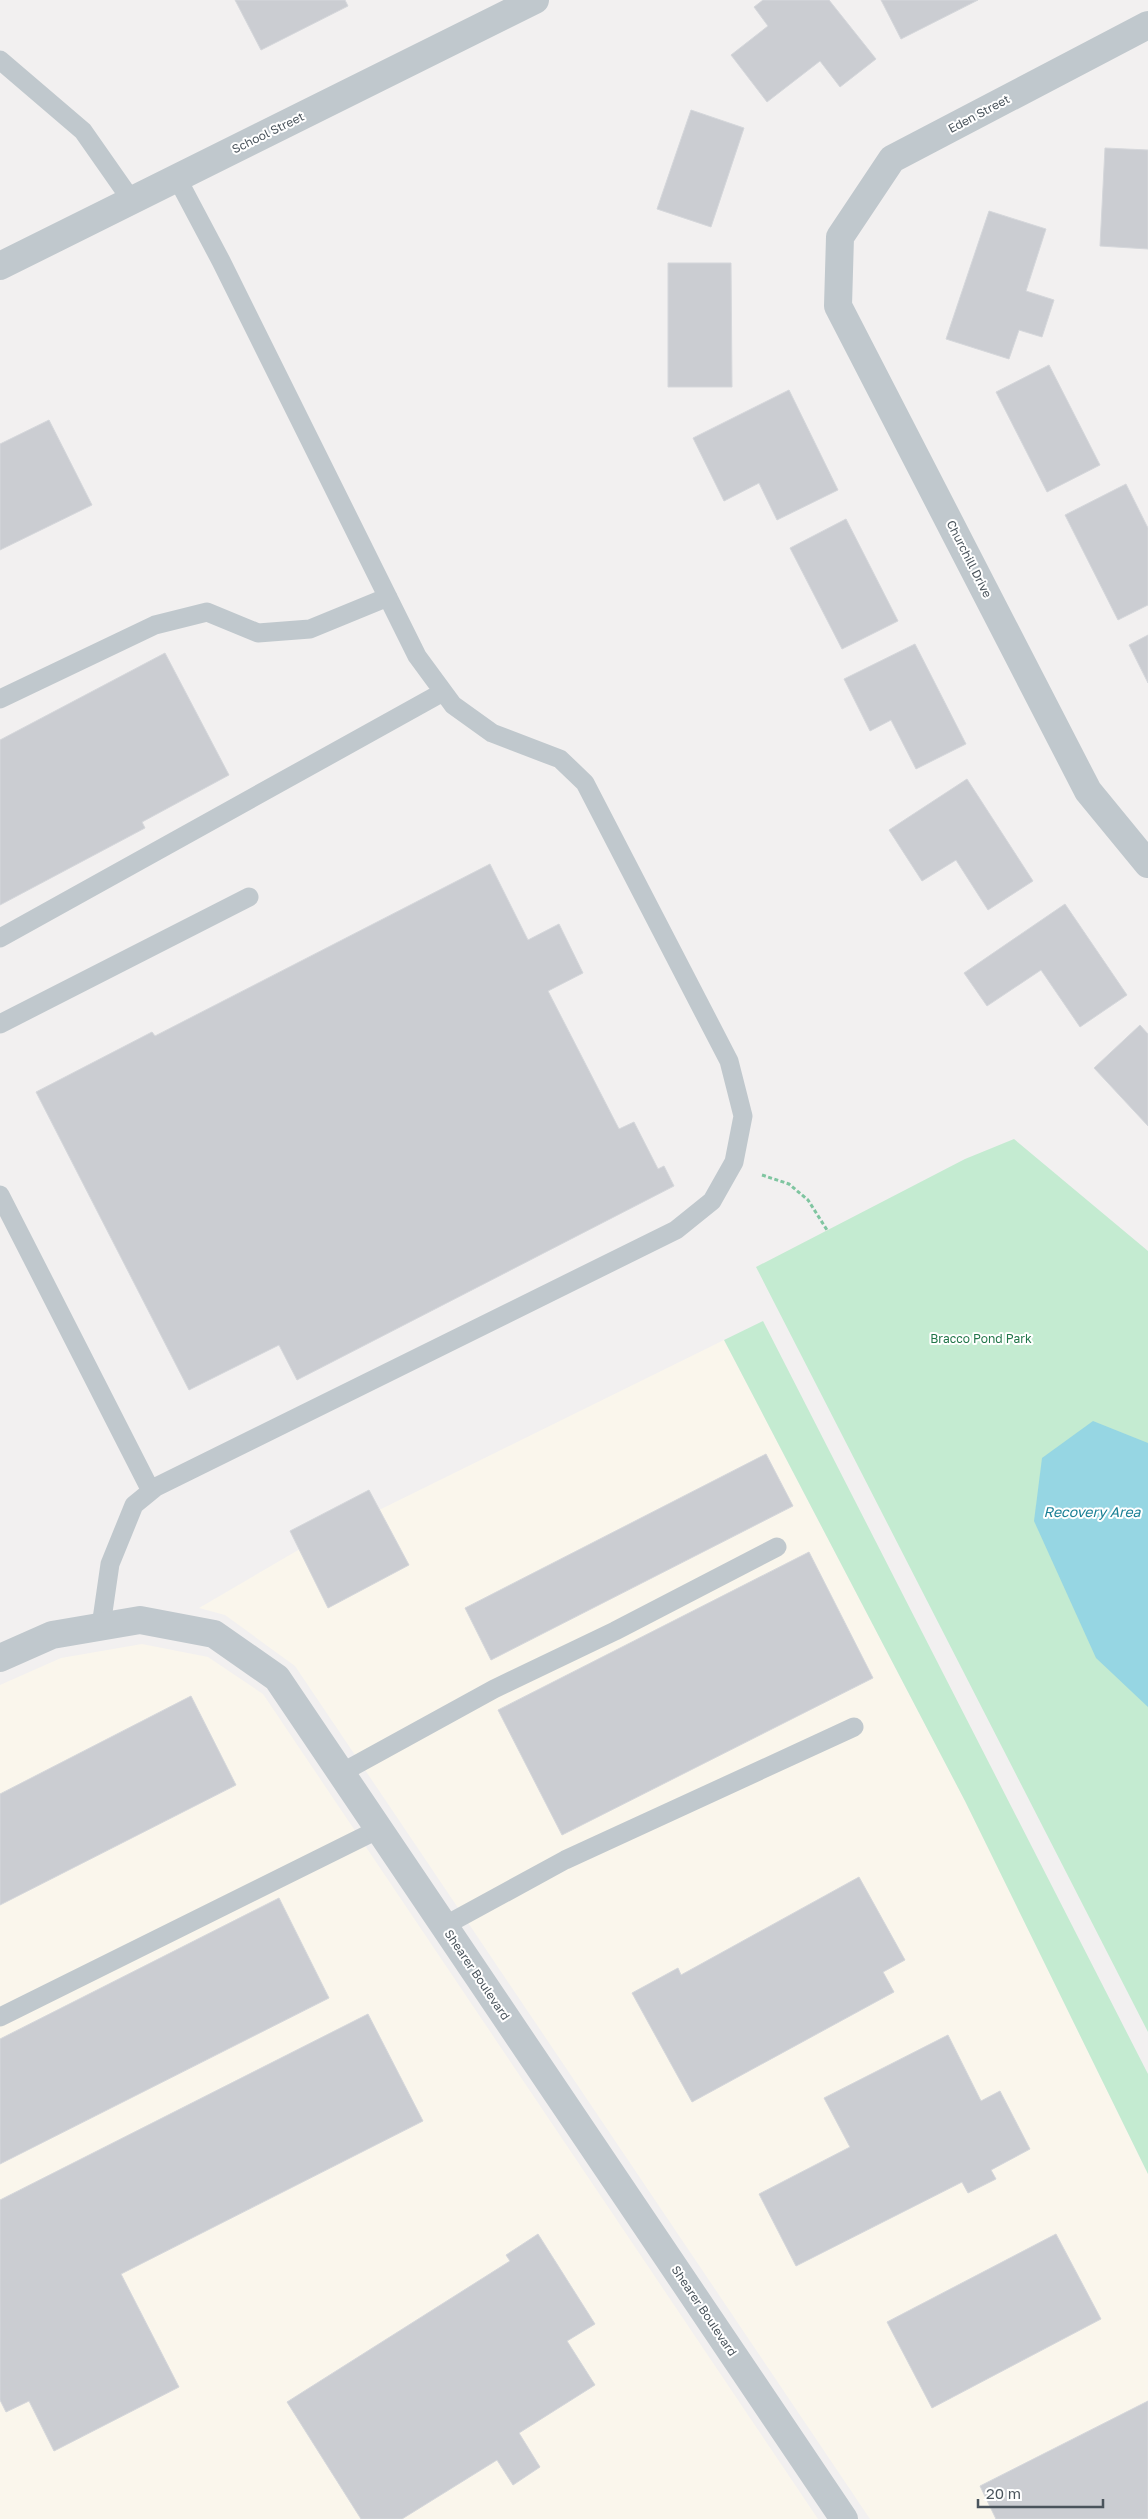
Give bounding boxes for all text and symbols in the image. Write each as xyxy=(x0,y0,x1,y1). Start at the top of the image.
street label: Eden Street xyxy=(945,91,1012,136)
street label: School Street xyxy=(229,109,306,156)
street label: Churchill Drive xyxy=(943,518,995,600)
park label: Bracco Pond Park xyxy=(930,1331,1032,1346)
water label: Recovery Area xyxy=(1044,1503,1142,1520)
street label: Shearer Boulevard xyxy=(442,1927,513,2023)
street label: Shearer Boulevard xyxy=(669,2263,740,2359)
scale bar xyxy=(978,2476,1103,2508)
text: 20 m xyxy=(986,2484,1021,2502)

